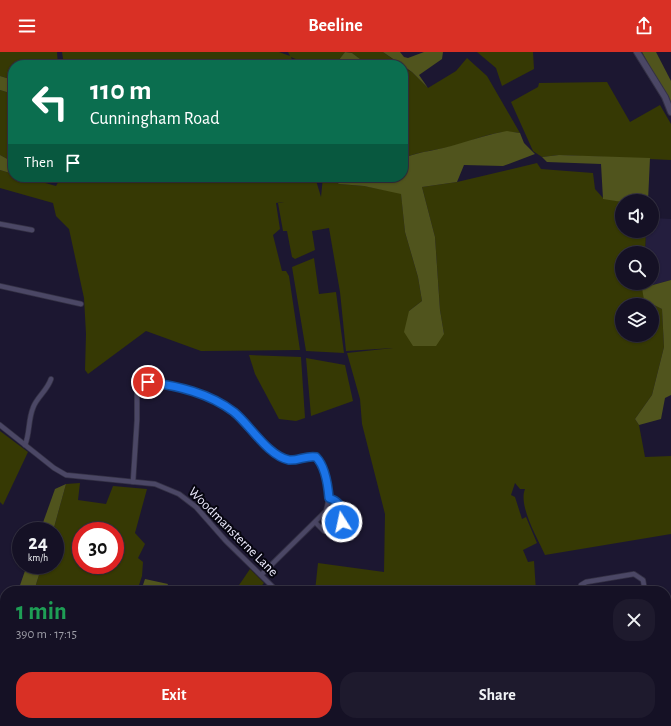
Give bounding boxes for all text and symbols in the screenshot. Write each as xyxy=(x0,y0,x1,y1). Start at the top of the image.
icon: menu xyxy=(16,15,38,37)
icon: share xyxy=(633,15,655,37)
text: Beeline xyxy=(308,17,363,35)
icon: left xyxy=(24,76,76,128)
text: 110 m xyxy=(90,77,152,105)
text: Cunningham Road xyxy=(90,110,220,128)
icon: arrive xyxy=(62,152,84,174)
text: Then xyxy=(24,155,54,170)
map controls xyxy=(615,194,659,342)
button: sound xyxy=(615,194,659,238)
button: search xyxy=(615,246,659,290)
button: layers xyxy=(615,298,659,342)
pin xyxy=(131,365,165,399)
icon: arrive xyxy=(137,371,159,393)
street label: Woodmansterne Lane xyxy=(186,485,280,579)
position arrow xyxy=(321,501,363,543)
speed limit sign: 30 xyxy=(72,522,124,574)
text: 24 xyxy=(28,533,48,553)
text: km/h xyxy=(28,553,48,563)
button: close xyxy=(613,599,655,641)
text: 1 min xyxy=(16,600,67,624)
text: 390 m · 17:15 xyxy=(16,628,77,641)
button: Exit xyxy=(16,672,332,718)
button: Share xyxy=(340,672,655,718)

